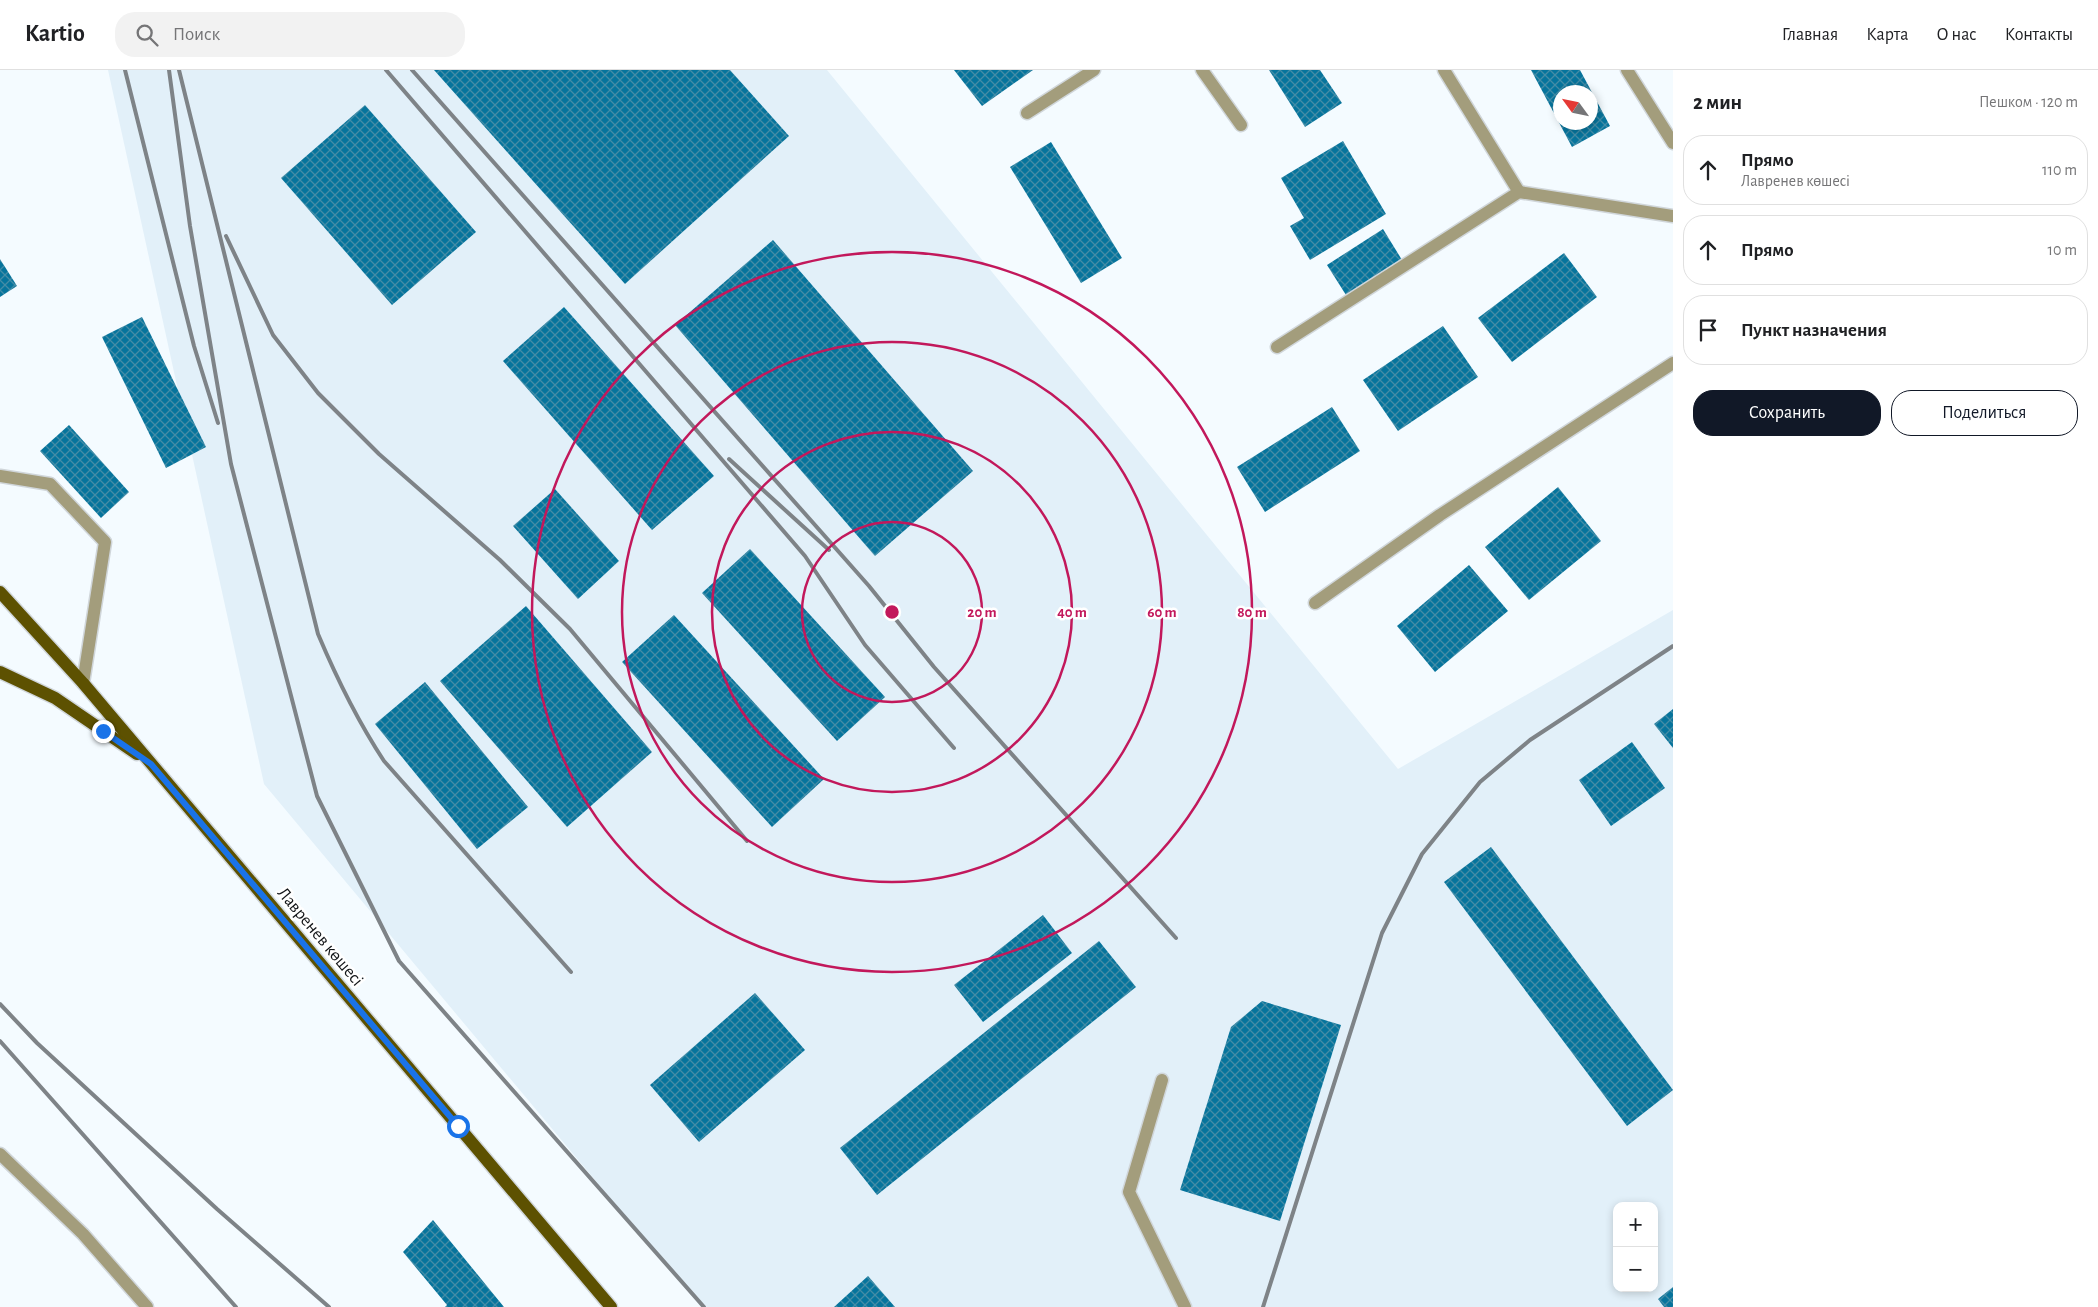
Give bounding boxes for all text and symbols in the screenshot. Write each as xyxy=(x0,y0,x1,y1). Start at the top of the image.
search box xyxy=(115,12,465,57)
icon: search xyxy=(133,21,161,49)
text: Kartio xyxy=(25,22,85,46)
text: Поиск xyxy=(173,25,220,44)
text: Главная xyxy=(1782,26,1838,44)
text: Карта xyxy=(1866,26,1908,44)
text: О нас xyxy=(1936,26,1977,44)
text: Контакты xyxy=(2005,26,2073,44)
north arrow xyxy=(1553,85,1598,130)
text: 2 мин xyxy=(1693,92,1742,113)
text: Пешком · 120 m xyxy=(1979,94,2078,110)
text: Прямо xyxy=(1741,151,1794,170)
icon: ahead xyxy=(1694,156,1722,184)
text: 110 m xyxy=(2042,162,2077,178)
text: Лавренев көшесі xyxy=(1741,173,1850,189)
icon: ahead xyxy=(1694,236,1722,264)
text: Прямо xyxy=(1741,241,1794,260)
text: 10 m xyxy=(2048,242,2077,258)
icon: arrive xyxy=(1694,316,1722,344)
text: Пункт назначения xyxy=(1741,321,1887,340)
button: Сохранить xyxy=(1693,390,1881,436)
button: Поделиться xyxy=(1891,390,2078,436)
centre of rings xyxy=(883,603,901,621)
text: 20 m xyxy=(967,605,997,620)
text: 40 m xyxy=(1057,605,1087,620)
text: 60 m xyxy=(1147,605,1177,620)
text: 80 m xyxy=(1237,605,1267,620)
route end xyxy=(92,720,115,743)
street label: Лавренев көшесі xyxy=(274,884,366,990)
route start xyxy=(447,1115,470,1138)
map controls xyxy=(1613,1202,1658,1292)
button: + xyxy=(1613,1202,1658,1247)
button: − xyxy=(1613,1247,1658,1292)

